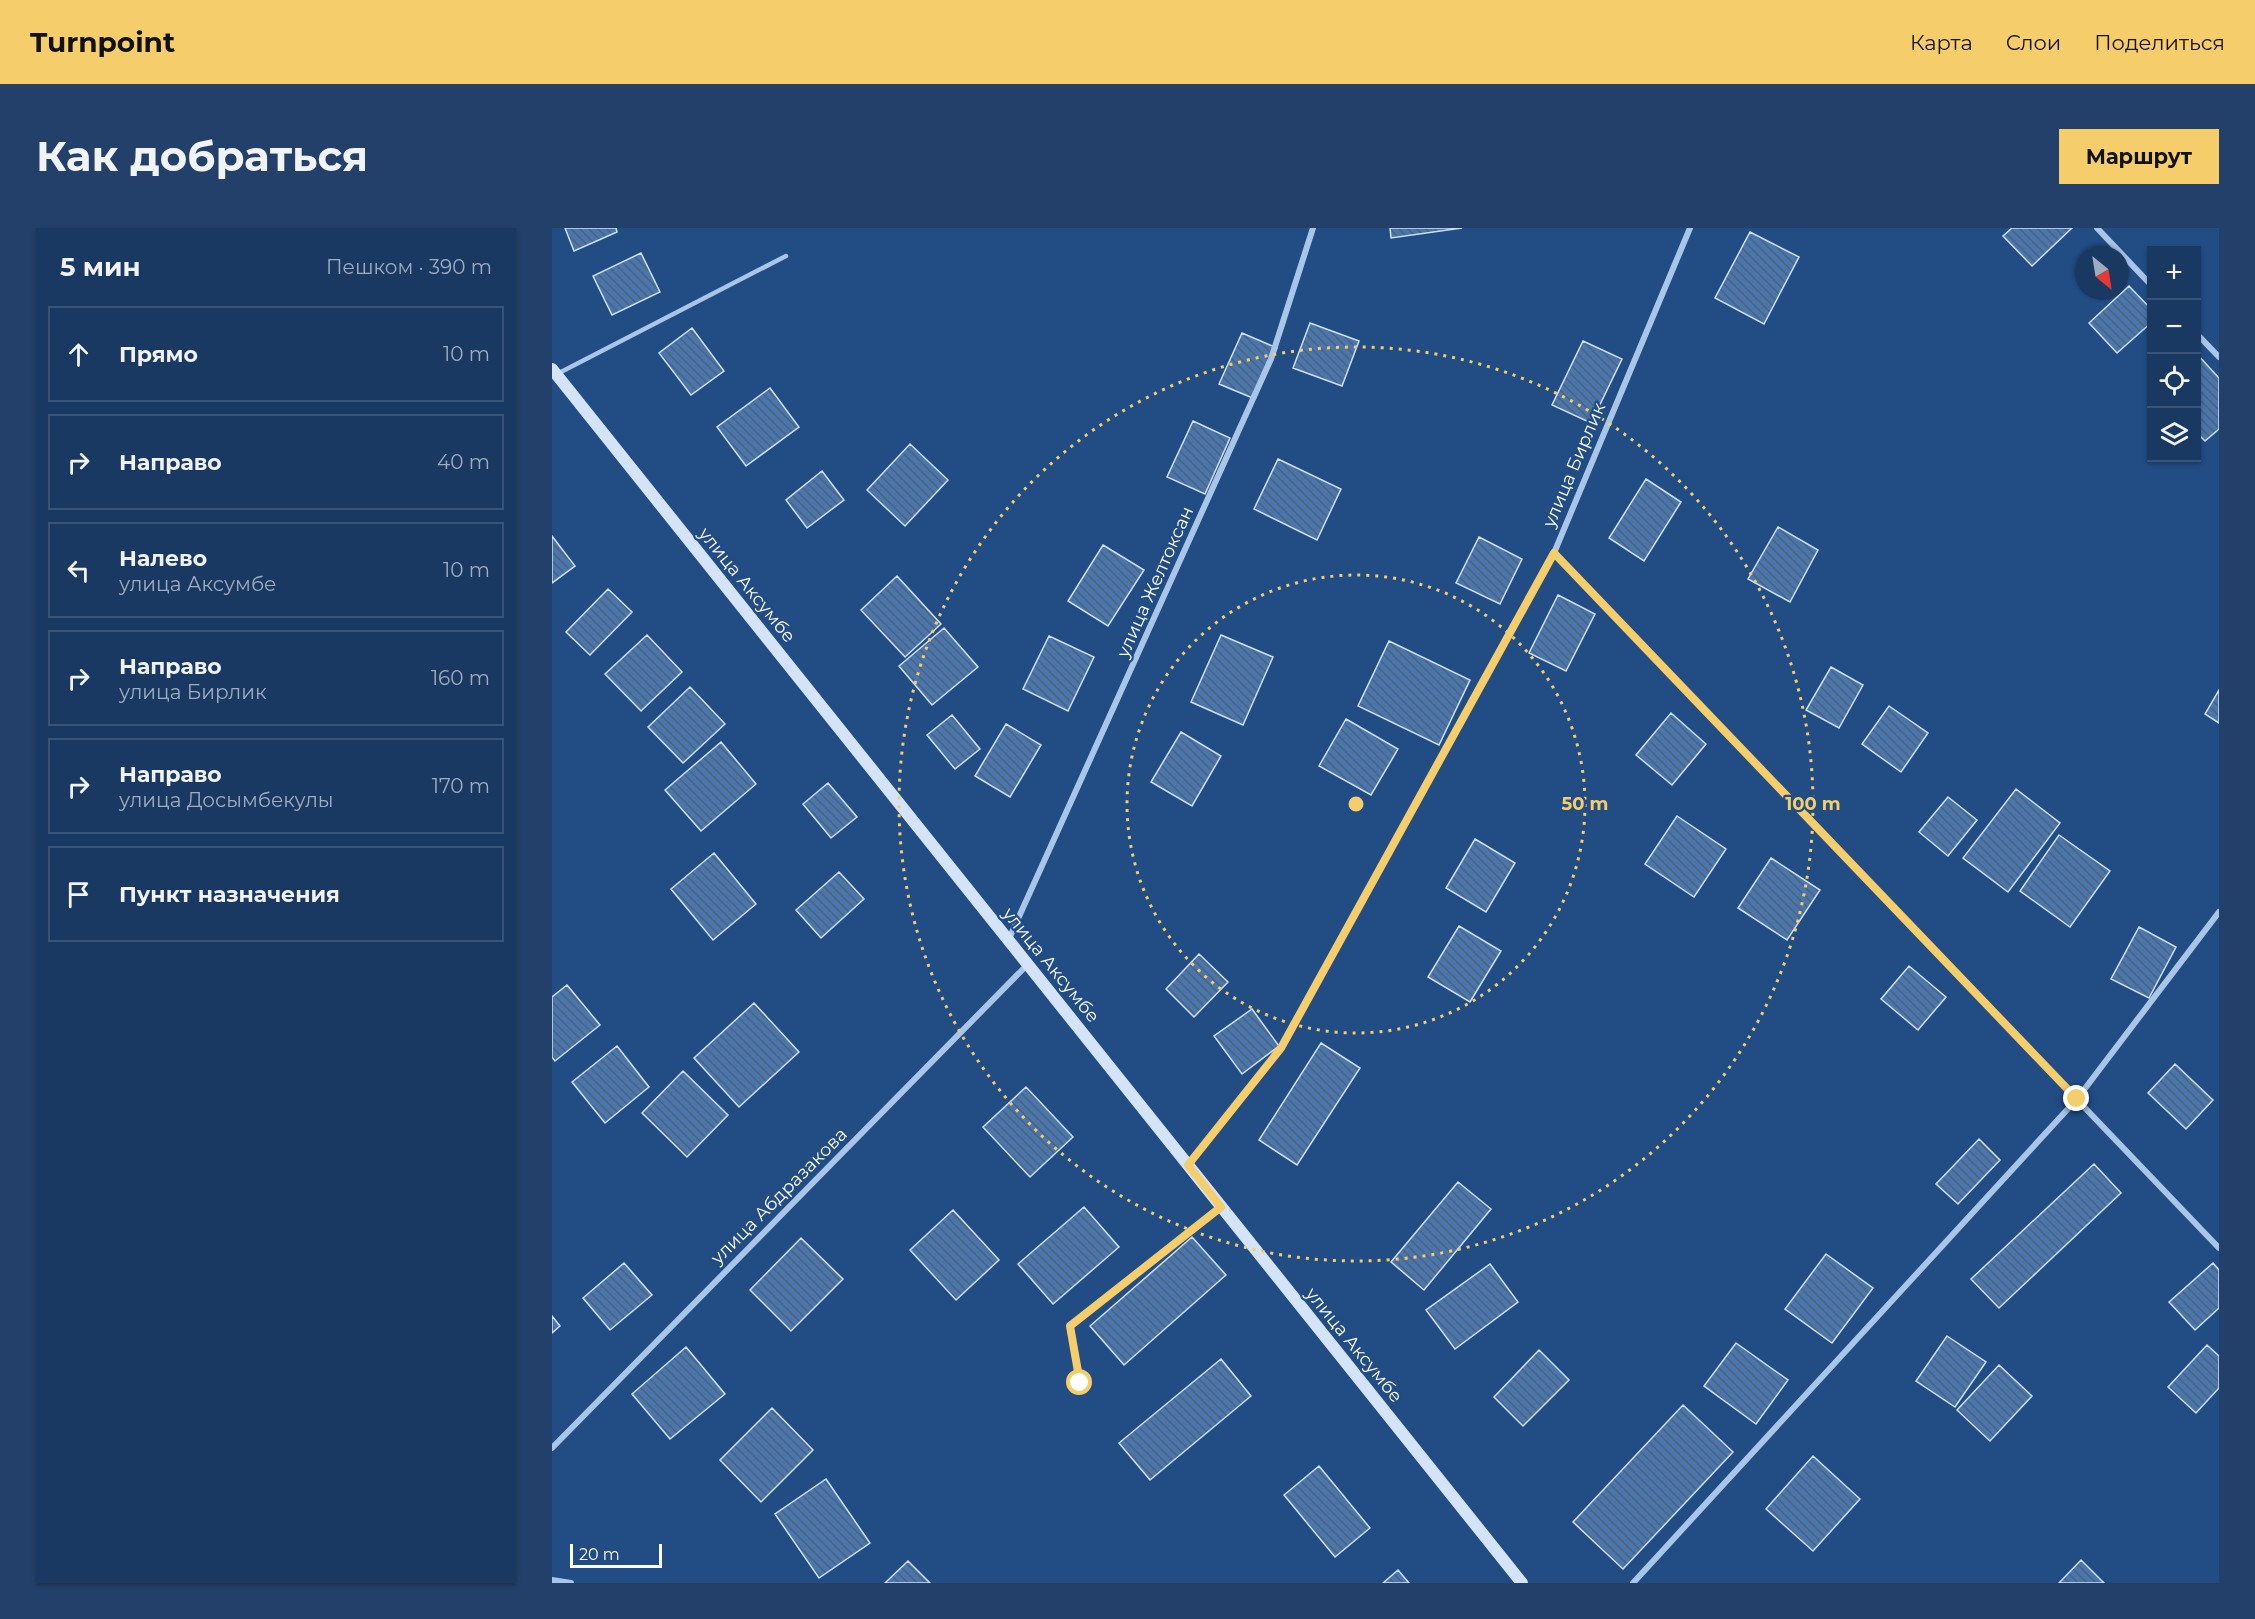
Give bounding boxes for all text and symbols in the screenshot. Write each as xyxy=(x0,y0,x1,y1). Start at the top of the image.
text: Turnpoint xyxy=(30,25,175,59)
text: Карта xyxy=(1910,30,1973,55)
text: Слои xyxy=(2006,30,2061,55)
text: Поделиться xyxy=(2094,30,2225,55)
button: Маршрут xyxy=(2059,129,2219,184)
text: Как добраться xyxy=(36,130,368,182)
north arrow xyxy=(2075,246,2129,300)
map controls xyxy=(2147,246,2201,462)
button: + xyxy=(2147,246,2201,300)
text: 5 мин xyxy=(60,251,141,283)
text: Пешком · 390 m xyxy=(326,255,492,279)
button: − xyxy=(2147,300,2201,354)
icon: ahead xyxy=(62,338,95,371)
text: Прямо xyxy=(119,341,198,368)
text: 10 m xyxy=(443,342,490,366)
button: locate xyxy=(2147,354,2201,408)
street label: улица Бирлик xyxy=(1538,399,1610,531)
button: layers xyxy=(2147,408,2201,462)
icon: right xyxy=(62,446,95,479)
text: Направо xyxy=(119,449,222,476)
text: 40 m xyxy=(437,450,490,474)
street label: улица Желтоксан xyxy=(1111,503,1198,662)
street label: улица Аксумбе xyxy=(693,522,800,647)
text: Налево xyxy=(119,545,207,572)
icon: left xyxy=(62,554,95,587)
text: 10 m xyxy=(443,558,490,582)
text: улица Аксумбе xyxy=(119,572,276,596)
text: Направо xyxy=(119,653,222,680)
icon: right xyxy=(62,662,95,695)
text: 160 m xyxy=(431,666,490,690)
text: улица Бирлик xyxy=(119,680,267,704)
text: Направо xyxy=(119,761,222,788)
icon: right xyxy=(62,770,95,803)
text: 170 m xyxy=(432,774,490,798)
text: улица Досымбекулы xyxy=(119,788,334,812)
text: 50 m xyxy=(1562,793,1608,815)
text: 100 m xyxy=(1785,793,1841,815)
centre of rings xyxy=(1346,794,1366,814)
icon: arrive xyxy=(62,878,95,911)
text: Пункт назначения xyxy=(119,881,340,908)
street label: улица Аксумбе xyxy=(997,902,1104,1027)
route end xyxy=(2063,1085,2089,1111)
street label: улица Абдразакова xyxy=(706,1123,852,1269)
street label: улица Аксумбе xyxy=(1300,1282,1407,1407)
route start xyxy=(1066,1369,1092,1395)
scale bar xyxy=(570,1541,662,1568)
text: 20 m xyxy=(579,1545,620,1564)

